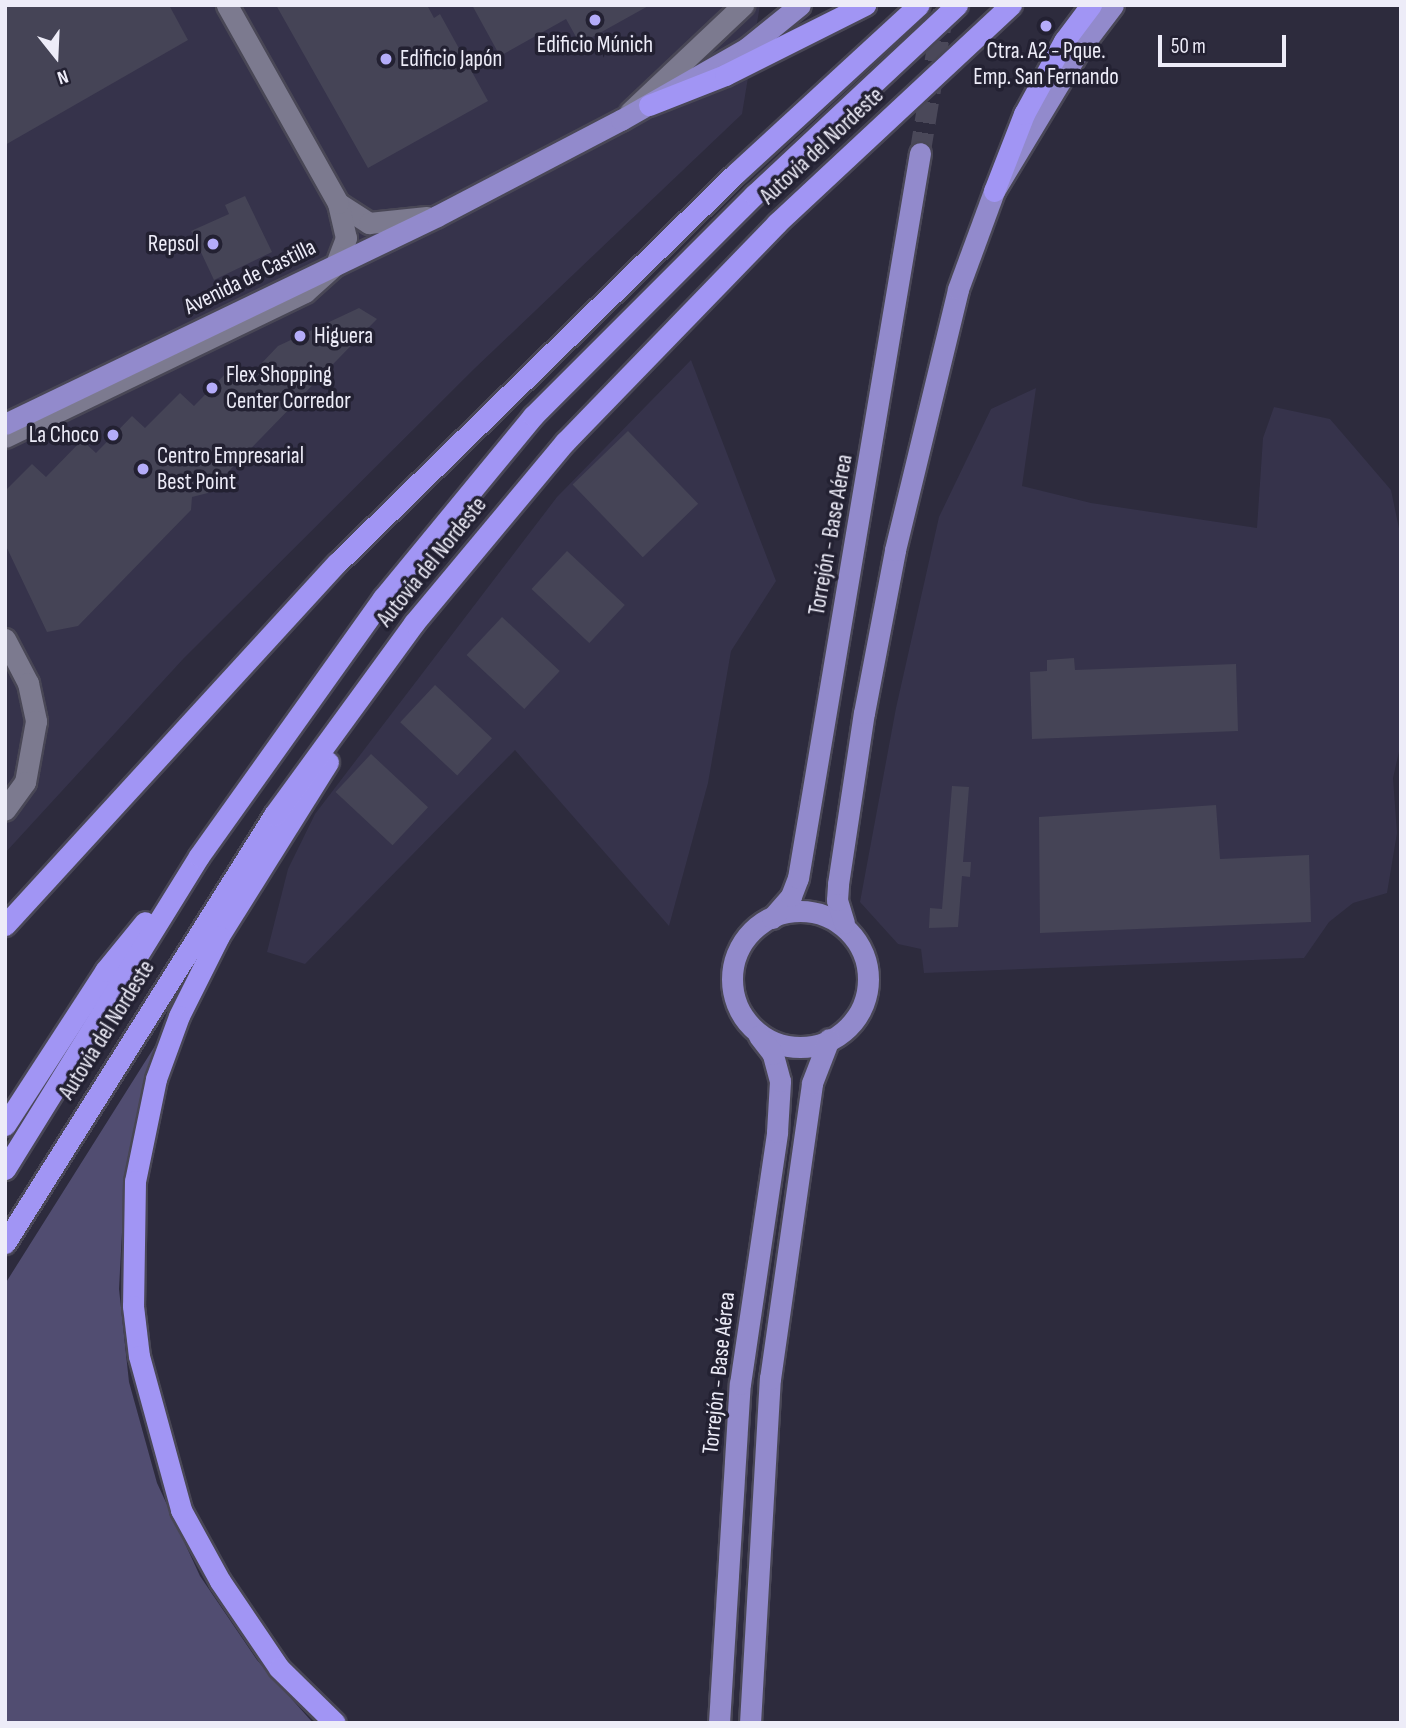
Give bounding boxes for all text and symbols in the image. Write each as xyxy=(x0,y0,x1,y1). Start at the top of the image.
marker: Edificio Múnich xyxy=(587,12,603,28)
marker: Ctra. A2 - Pque. Emp. San Fernando xyxy=(1038,18,1054,34)
north arrow xyxy=(21,21,91,91)
scale bar xyxy=(1161,21,1289,65)
place label: Edificio Múnich xyxy=(537,31,653,59)
text: 50 m xyxy=(1171,34,1206,59)
place label: Ctra. A2 - Pque. Emp. San Fernando xyxy=(973,37,1119,91)
place label: Edificio Japón xyxy=(400,45,502,73)
marker: Edificio Japón xyxy=(378,51,394,67)
text: N xyxy=(54,64,71,89)
street label: Autovía del Nordeste xyxy=(755,82,889,210)
place label: Repsol xyxy=(148,230,199,258)
street label: Avenida de Castilla xyxy=(180,233,320,321)
marker: Repsol xyxy=(205,236,221,252)
place label: Higuera xyxy=(314,322,373,350)
marker: Higuera xyxy=(292,328,308,344)
place label: Flex Shopping Center Corredor xyxy=(226,361,351,415)
marker: Flex Shopping Center Corredor xyxy=(204,380,220,396)
place label: La Choco xyxy=(29,421,99,449)
marker: La Choco xyxy=(105,427,121,443)
place label: Centro Empresarial Best Point xyxy=(157,442,304,496)
street label: Torrejón - Base Aérea xyxy=(803,452,859,618)
marker: Centro Empresarial Best Point xyxy=(135,461,151,477)
street label: Autovía del Nordeste xyxy=(371,492,493,632)
street label: Autovía del Nordeste xyxy=(53,955,161,1105)
street label: Torrejón - Base Aérea xyxy=(697,1291,741,1455)

